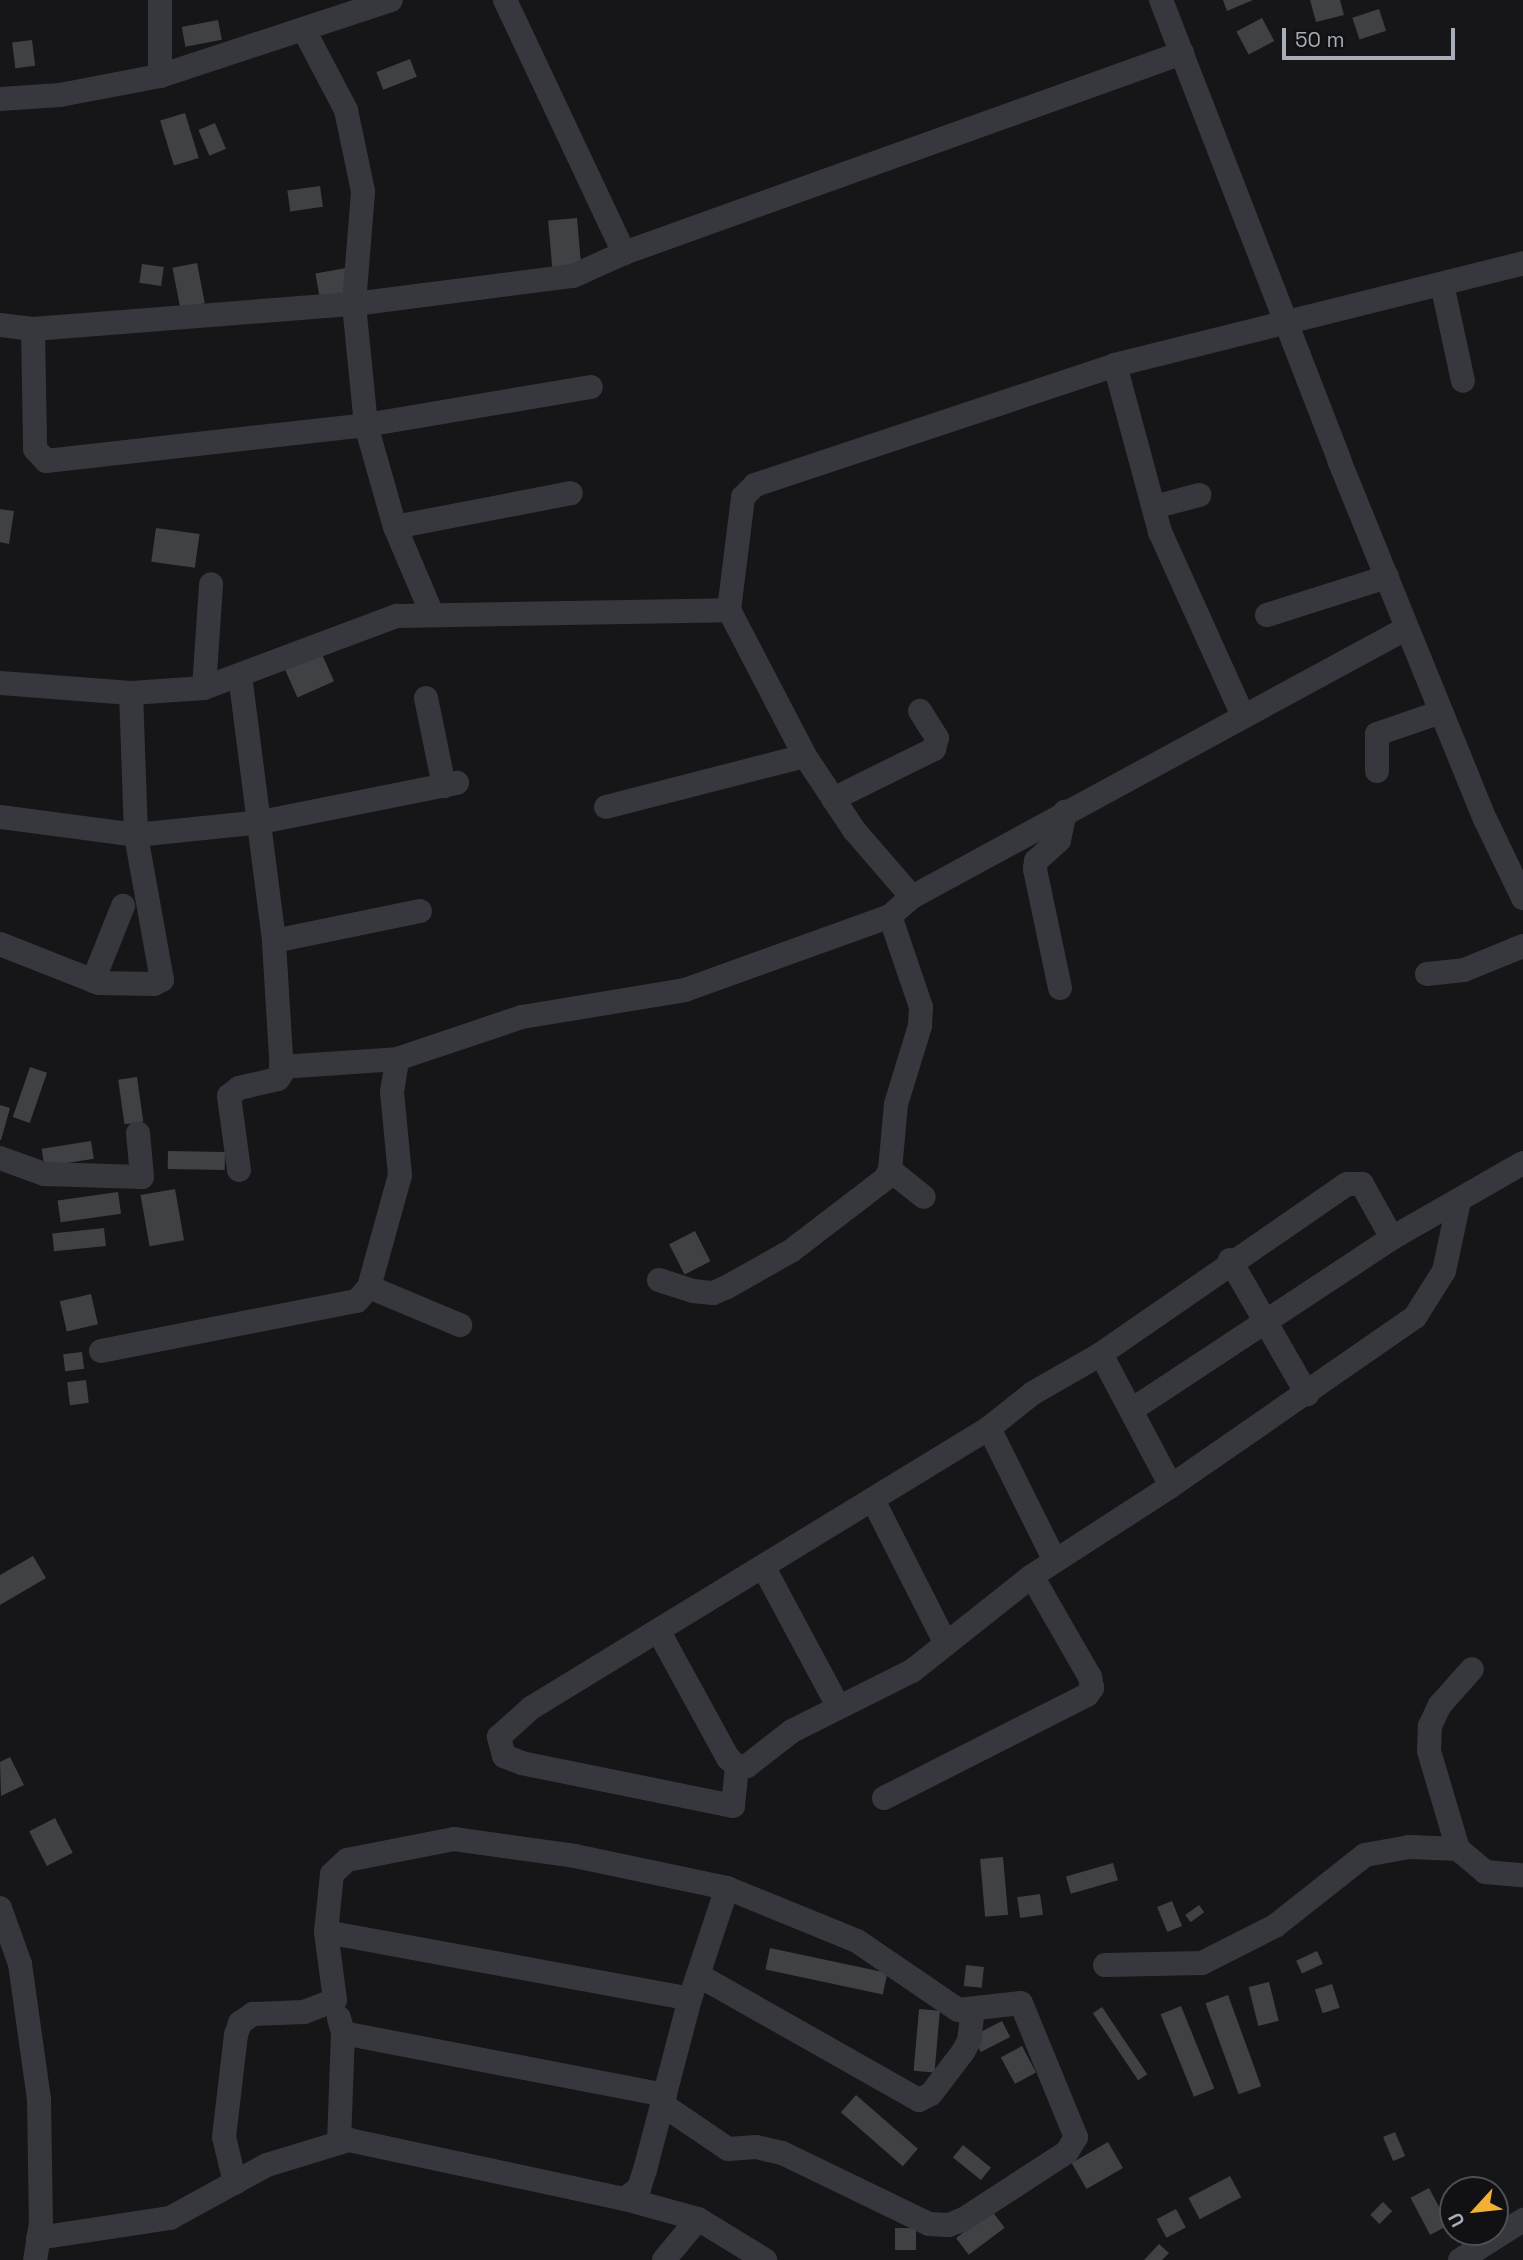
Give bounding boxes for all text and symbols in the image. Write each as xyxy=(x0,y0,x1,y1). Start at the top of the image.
scale bar xyxy=(1285,14,1458,58)
text: 50 m xyxy=(1295,26,1345,53)
north arrow xyxy=(1439,2176,1509,2246)
text: U xyxy=(1443,2208,1471,2231)

